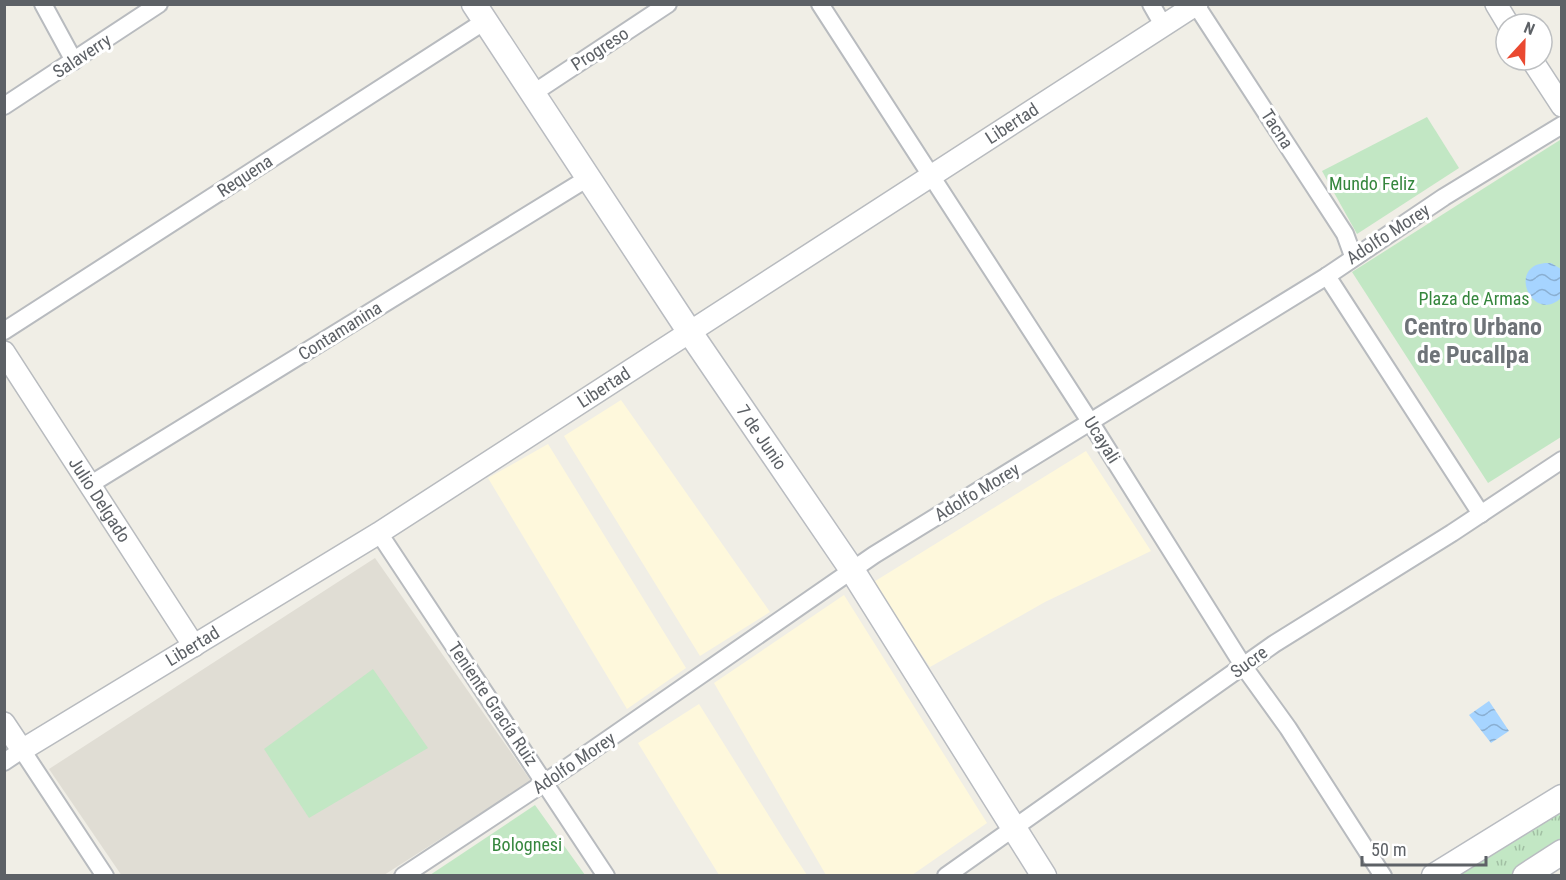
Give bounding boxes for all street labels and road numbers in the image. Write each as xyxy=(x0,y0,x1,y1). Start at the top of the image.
street label: Progreso xyxy=(567,22,632,75)
street label: Salaverry xyxy=(49,29,115,82)
street label: Libertad xyxy=(981,98,1042,148)
street label: Tacna xyxy=(1257,105,1298,152)
street label: Requena xyxy=(213,150,276,201)
street label: Adolfo Morey xyxy=(1342,199,1434,268)
street label: Contamanina xyxy=(294,297,385,364)
street label: Libertad xyxy=(573,362,634,412)
street label: 7 de Junio xyxy=(732,401,791,473)
street label: Ucayali xyxy=(1080,412,1125,467)
street label: Julio Delgado xyxy=(65,453,135,546)
street label: Adolfo Morey xyxy=(931,458,1023,525)
street label: Libertad xyxy=(162,622,223,670)
street label: Teniente Gracía Ruiz xyxy=(444,638,543,770)
street label: Sucre xyxy=(1226,641,1271,682)
street label: Adolfo Morey xyxy=(528,727,619,798)

